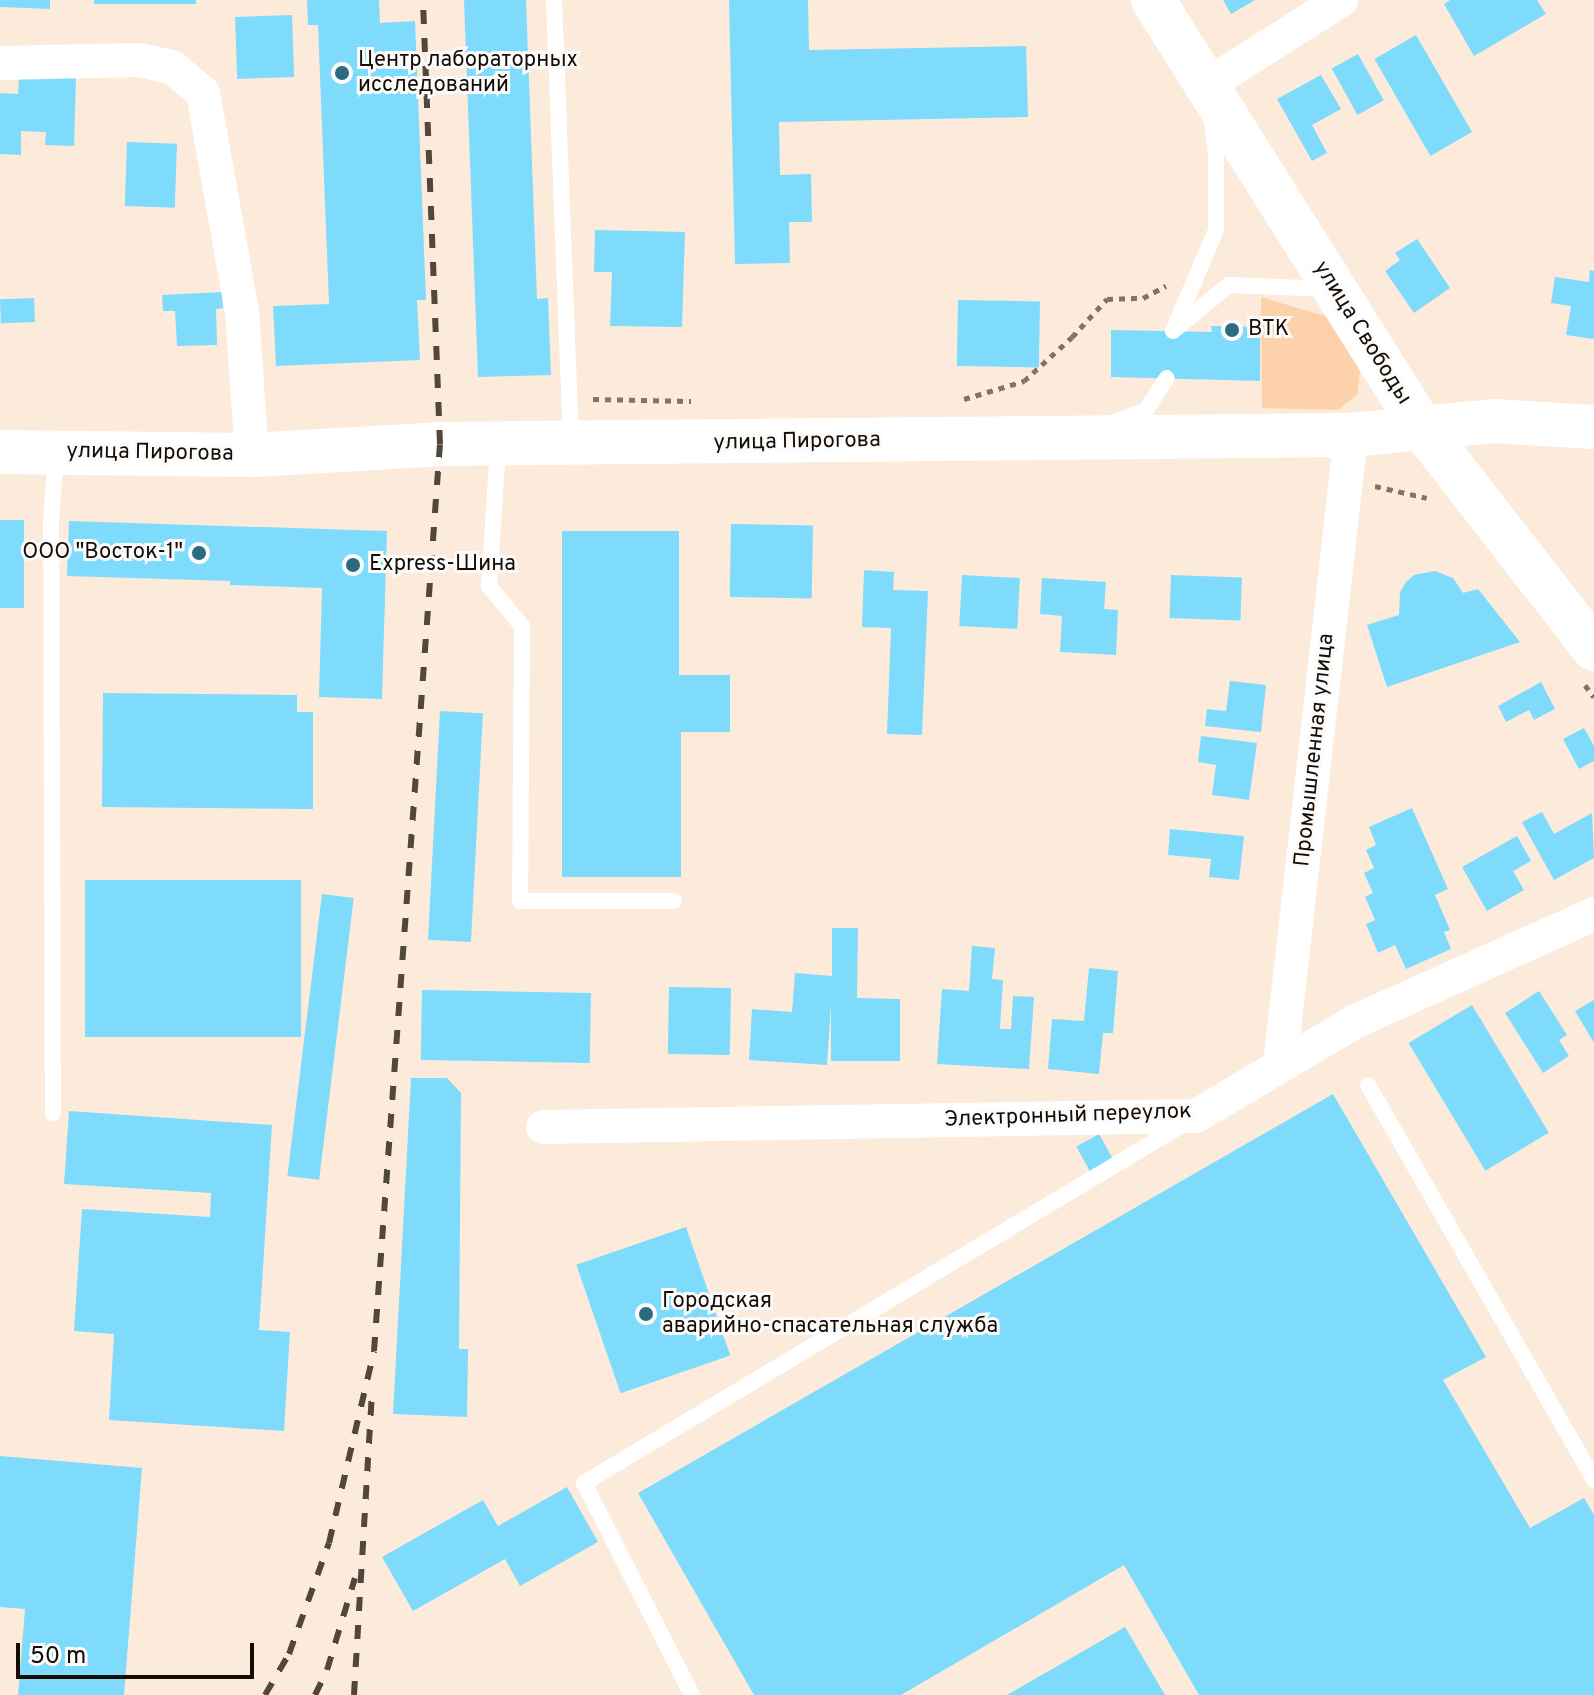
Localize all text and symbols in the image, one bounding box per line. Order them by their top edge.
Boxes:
place label: Центр лабораторных исследований [358,47,578,98]
marker: Центр лабораторных исследований [333,64,351,82]
street label: улица Свободы [1307,256,1417,410]
place label: ВТК [1248,317,1289,343]
marker: ВТК [1223,321,1241,339]
street label: улица Пирогова [713,427,881,457]
street label: улица Пирогова [66,438,234,468]
place label: ООО "Восток-1" [22,540,183,566]
marker: ООО "Восток-1" [190,544,208,562]
place label: Express-Шина [369,552,516,578]
marker: Express-Шина [344,556,362,574]
street label: Промышленная улица [1290,632,1340,868]
street label: Электронный переулок [944,1098,1192,1134]
place label: Городская аварийно-спасательная служба [662,1288,998,1340]
marker: Городская аварийно-спасательная служба [637,1305,655,1323]
scale bar [20,1627,258,1677]
text: 50 m [30,1642,86,1672]

